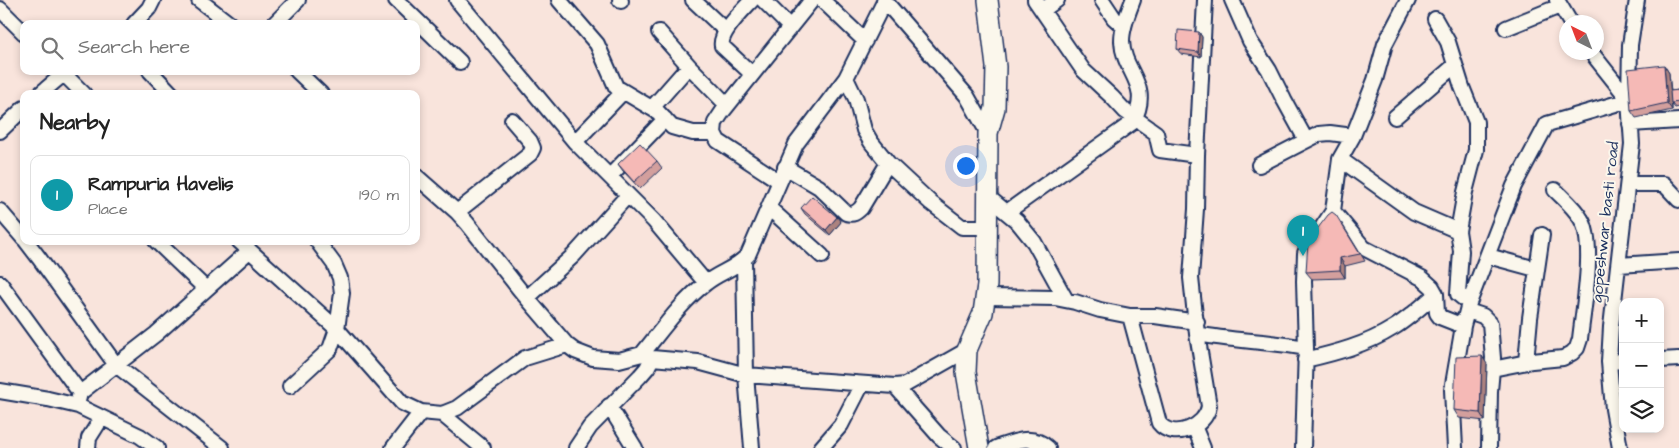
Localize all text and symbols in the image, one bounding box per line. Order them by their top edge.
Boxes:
north arrow [1559,15,1604,60]
search box [20,20,420,75]
icon: search [38,34,66,62]
text: Search here [78,34,190,61]
text: Nearby [40,108,110,137]
street label: gopeshwar basti road [1586,140,1625,304]
your location [953,153,979,179]
text: Rampuria Havelis [88,171,234,198]
text: 1 [56,184,58,206]
text: 190 m [359,184,399,206]
text: Place [88,198,128,220]
pin: 1 [1287,215,1319,256]
map controls [1619,298,1664,433]
button: + [1619,298,1664,343]
button: − [1619,343,1664,388]
button: layers [1619,388,1664,433]

